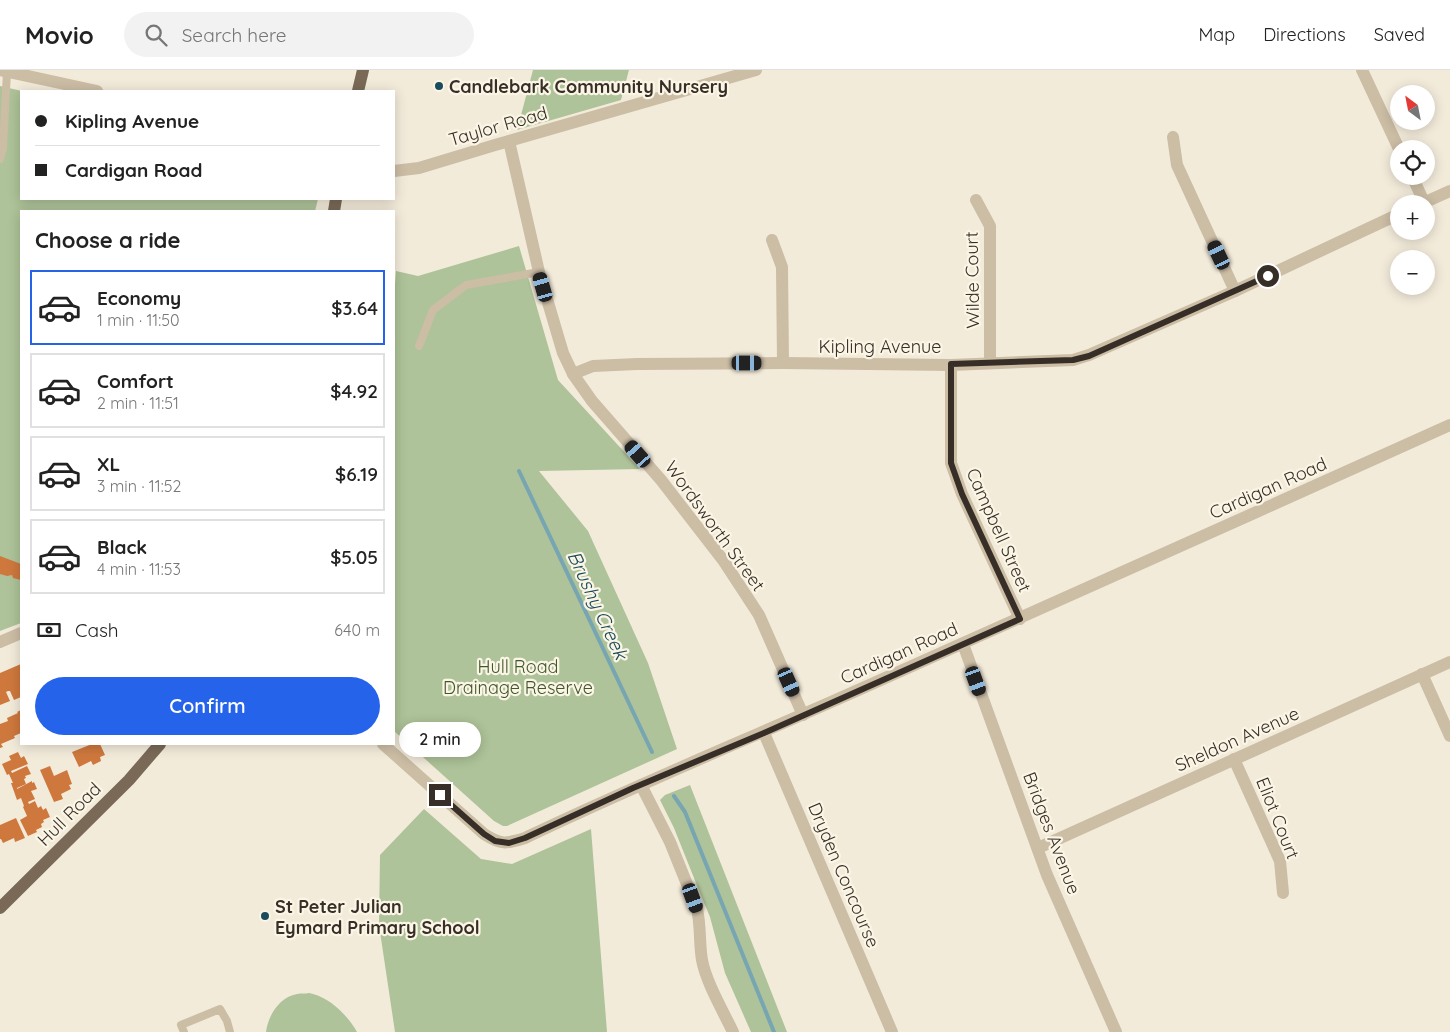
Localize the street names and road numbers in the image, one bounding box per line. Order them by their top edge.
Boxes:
street label: Taylor Road [446,101,550,151]
street label: Wilde Court [960,231,984,329]
street label: Kipling Avenue [818,335,942,358]
street label: Cardigan Road [1206,452,1330,524]
street label: Wordsworth Street [660,456,770,596]
street label: Campbell Street [961,464,1037,596]
street label: Cardigan Road [837,617,961,689]
street label: Sheldon Avenue [1172,701,1302,777]
street label: Bridges Avenue [1018,768,1086,898]
street label: Eliot Court [1251,774,1305,862]
street label: Hull Road [32,777,106,851]
street label: Dryden Concourse [803,799,885,951]

